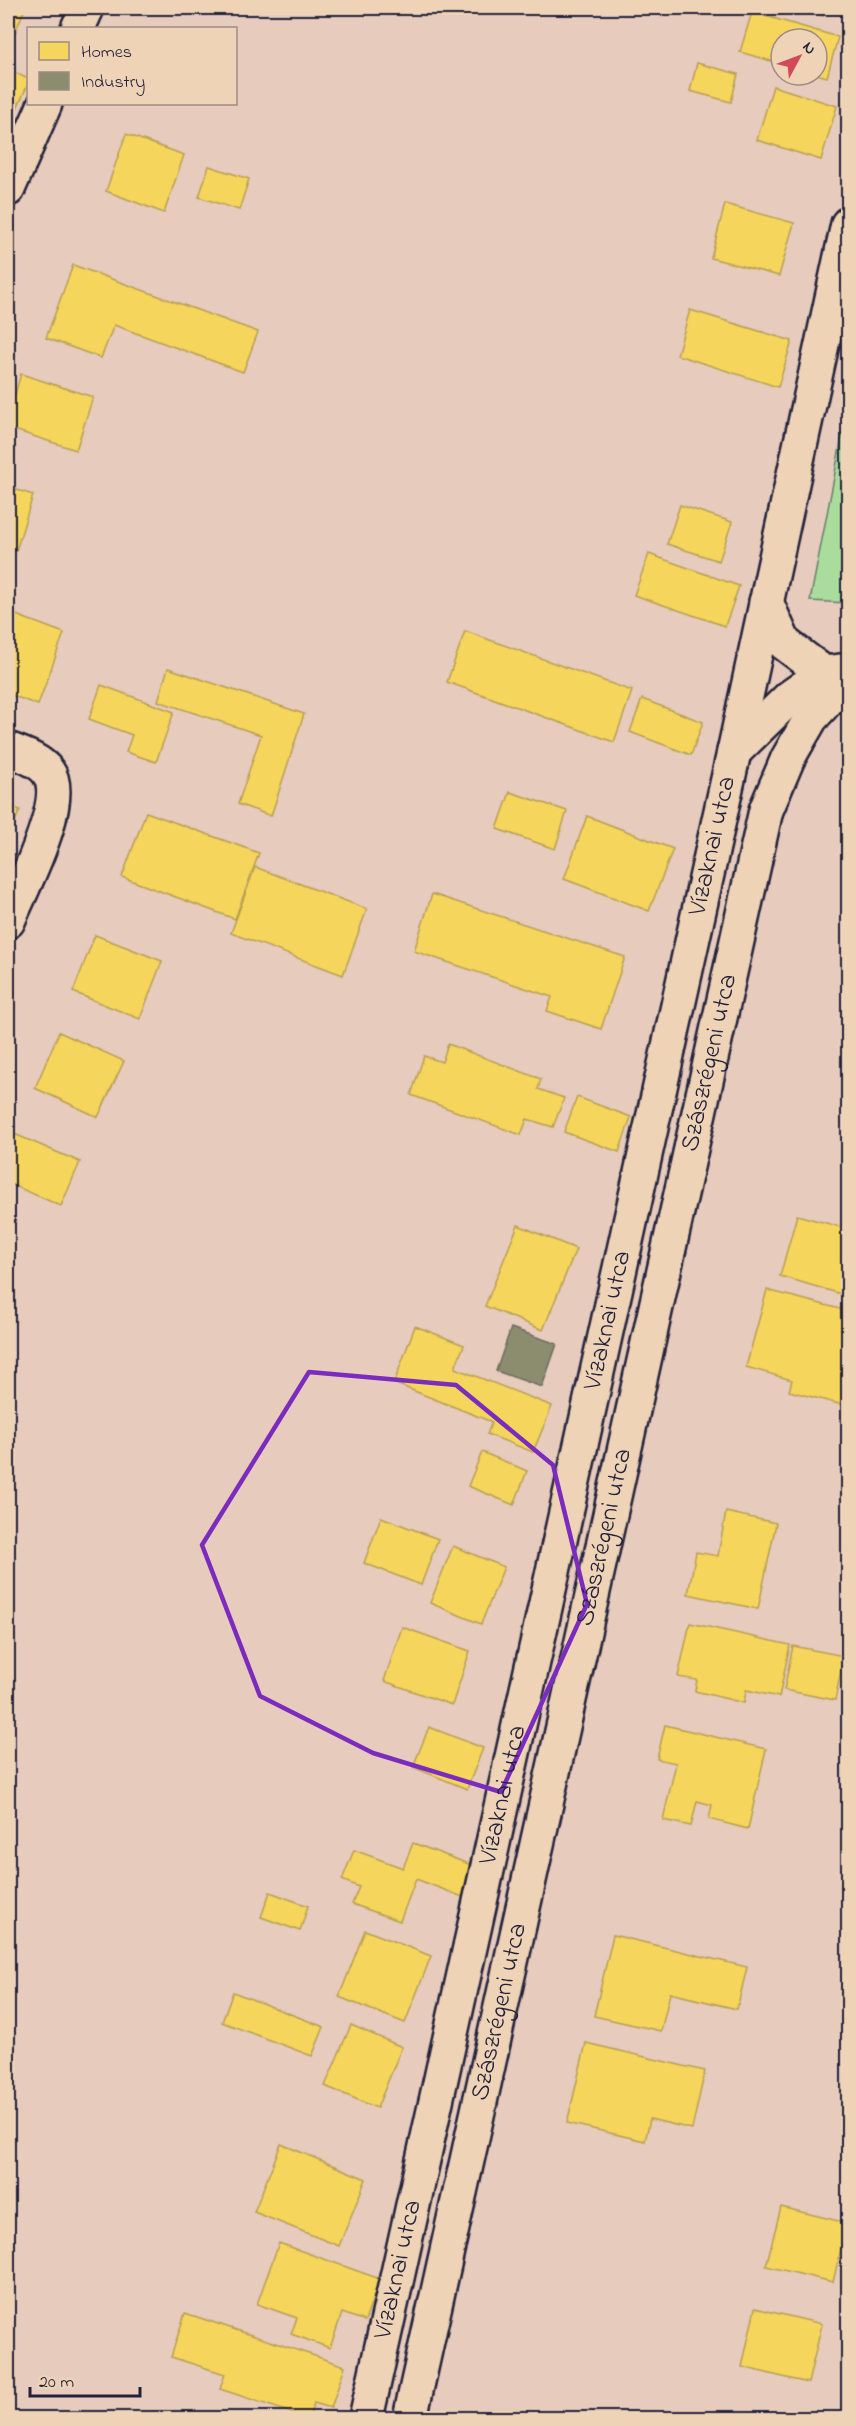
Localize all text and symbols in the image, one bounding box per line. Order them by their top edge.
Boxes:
legend [27,27,237,105]
north arrow [769,27,829,87]
text: N [796,37,822,61]
text: Homes [81,40,132,66]
text: Industry [81,70,145,96]
street label: Vízaknai utca [679,773,747,920]
street label: Szászrégeni utca [672,970,748,1155]
street label: Vízaknai utca [574,1247,642,1395]
street label: Szászrégeni utca [567,1445,643,1630]
street label: Vízaknai utca [470,1722,537,1869]
street label: Szászrégeni utca [462,1919,538,2104]
street label: Vízaknai utca [365,2196,433,2344]
scale bar [30,2360,140,2398]
text: 20 m [39,2370,74,2396]

